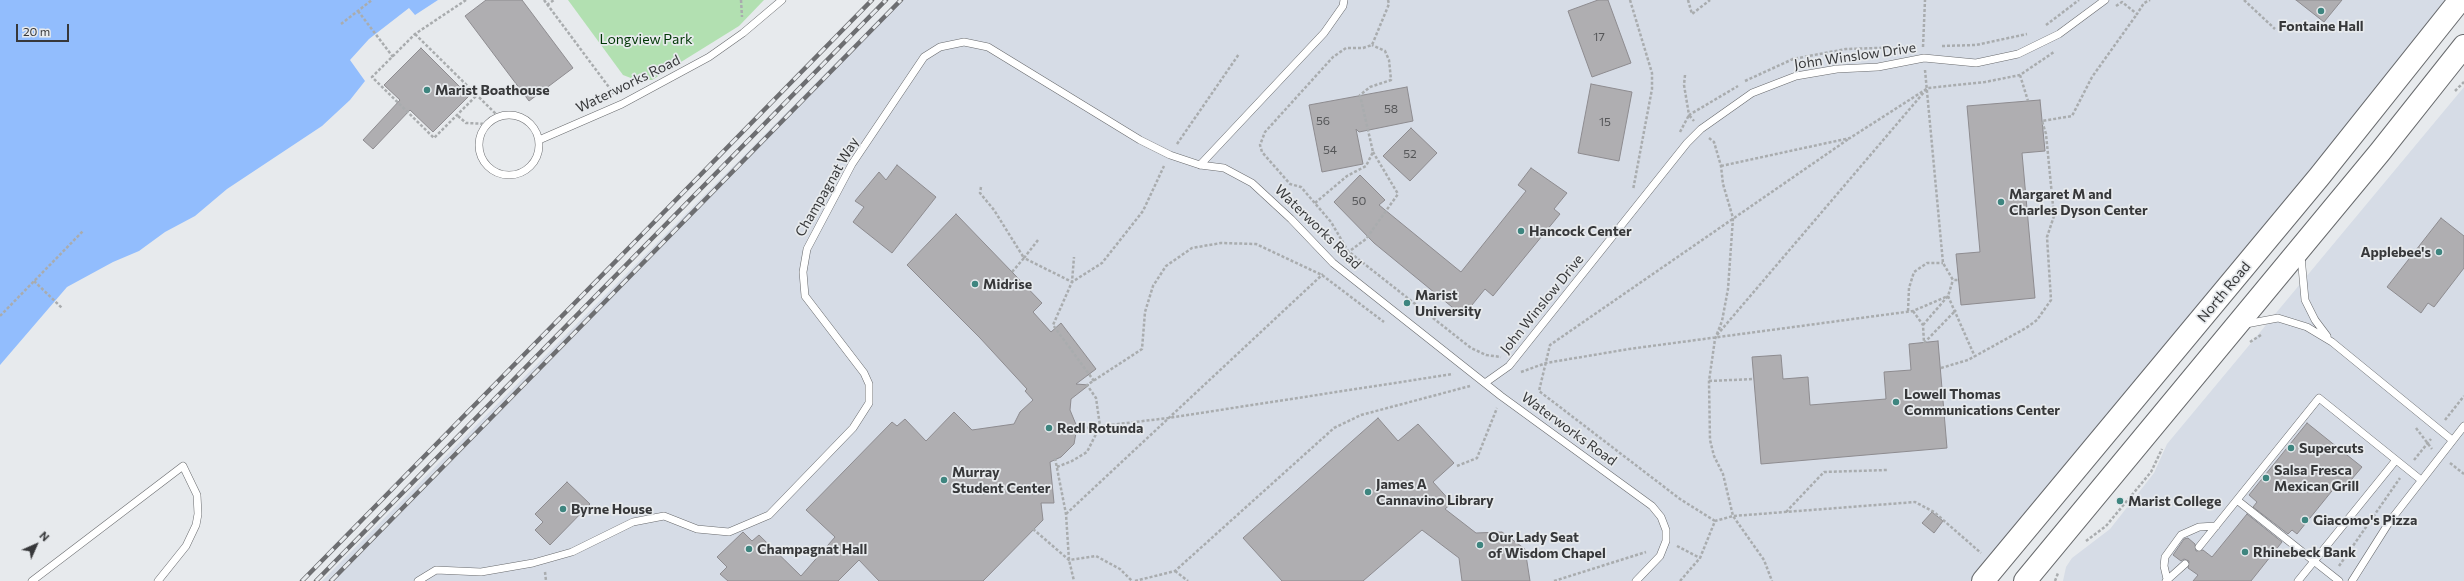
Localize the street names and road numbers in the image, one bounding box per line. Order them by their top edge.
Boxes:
street label: John Winslow Drive [1793,39,1917,73]
street label: Waterworks Road [573,52,683,116]
street label: Champagnat Way [792,134,862,240]
street label: Waterworks Road [1271,181,1365,273]
street label: John Winslow Drive [1497,251,1587,357]
street label: North Road [2194,258,2254,326]
street label: Waterworks Road [1518,389,1620,469]

